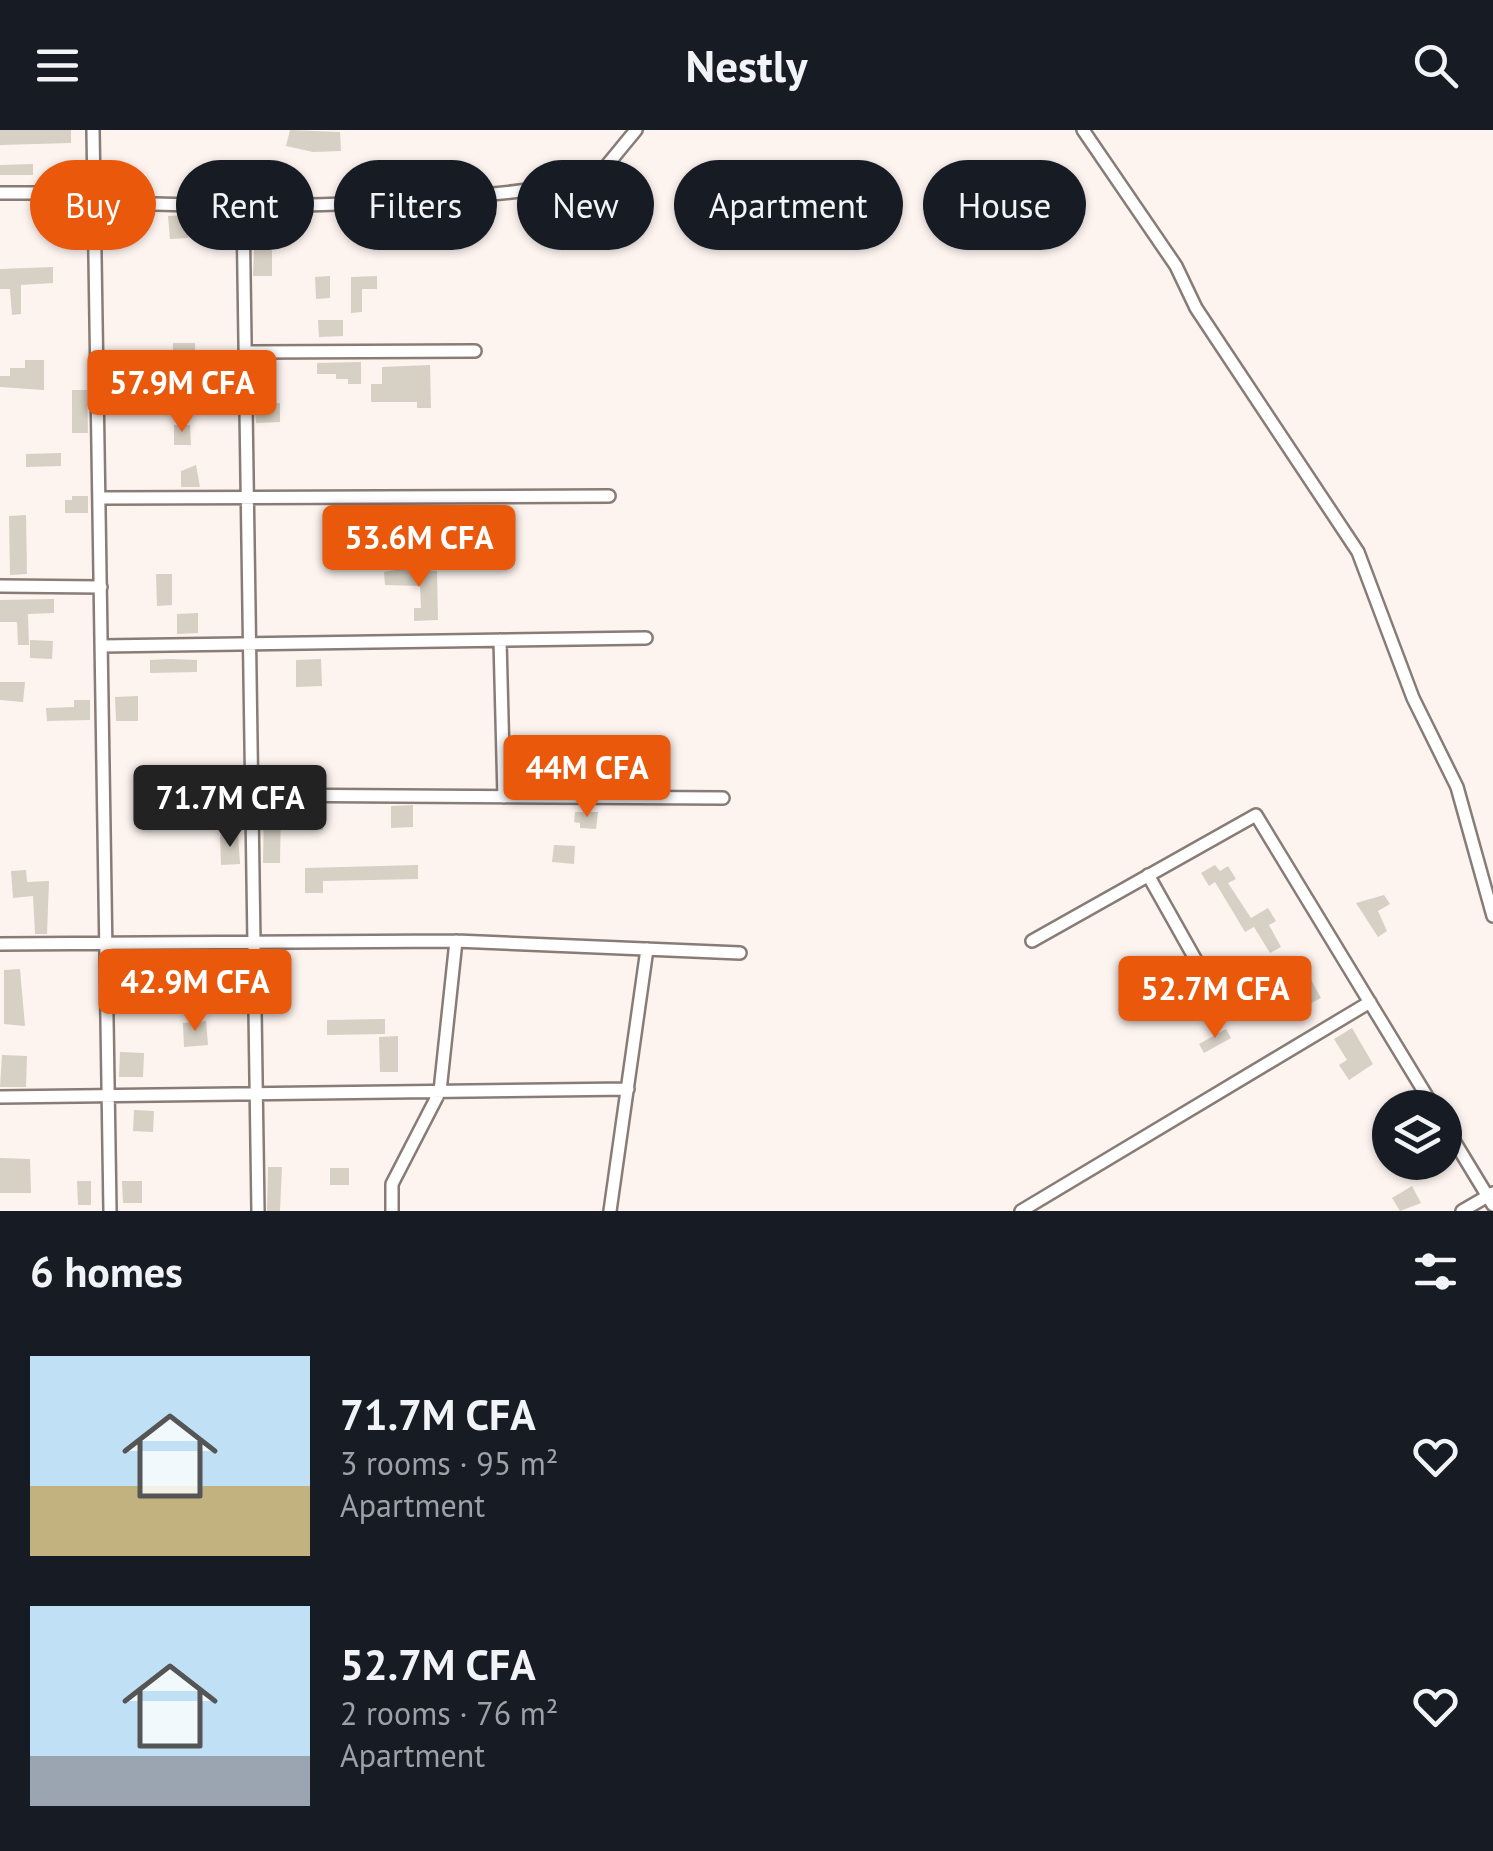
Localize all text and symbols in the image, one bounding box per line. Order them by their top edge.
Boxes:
text: Nestly [686,36,807,94]
icon: menu [30,38,85,93]
icon: search [1408,38,1463,93]
chip: Buy [30,160,156,250]
chip: Rent [176,160,314,250]
chip: Filters [334,160,497,250]
chip: New [517,160,654,250]
chip: Apartment [674,160,903,250]
chip: House [923,160,1086,250]
pin: 57.9M CFA [68,350,296,435]
text: 57.9M CFA [109,361,255,403]
pin: 53.6M CFA [305,505,533,590]
text: 53.6M CFA [344,516,494,558]
pin: 44M CFA [495,735,679,820]
text: 44M CFA [525,746,649,788]
pin: 71.7M CFA [116,765,344,850]
text: 71.7M CFA [155,776,305,818]
pin: 42.9M CFA [81,949,309,1034]
pin: 52.7M CFA [1101,956,1329,1041]
text: 42.9M CFA [120,960,270,1002]
text: 52.7M CFA [1140,967,1290,1009]
map controls [1372,1090,1462,1180]
button: layers [1372,1090,1462,1180]
text: 6 homes [30,1244,183,1299]
icon: filters [1408,1244,1463,1299]
text: 71.7M CFA [340,1387,536,1442]
icon: home [110,1396,230,1516]
icon: heart [1408,1429,1463,1484]
text: 3 rooms · 95 m² [340,1442,558,1484]
text: Apartment [340,1484,485,1526]
text: 52.7M CFA [340,1637,536,1692]
icon: home [110,1646,230,1766]
icon: heart [1408,1679,1463,1734]
text: 2 rooms · 76 m² [340,1692,558,1734]
text: Apartment [340,1734,485,1776]

